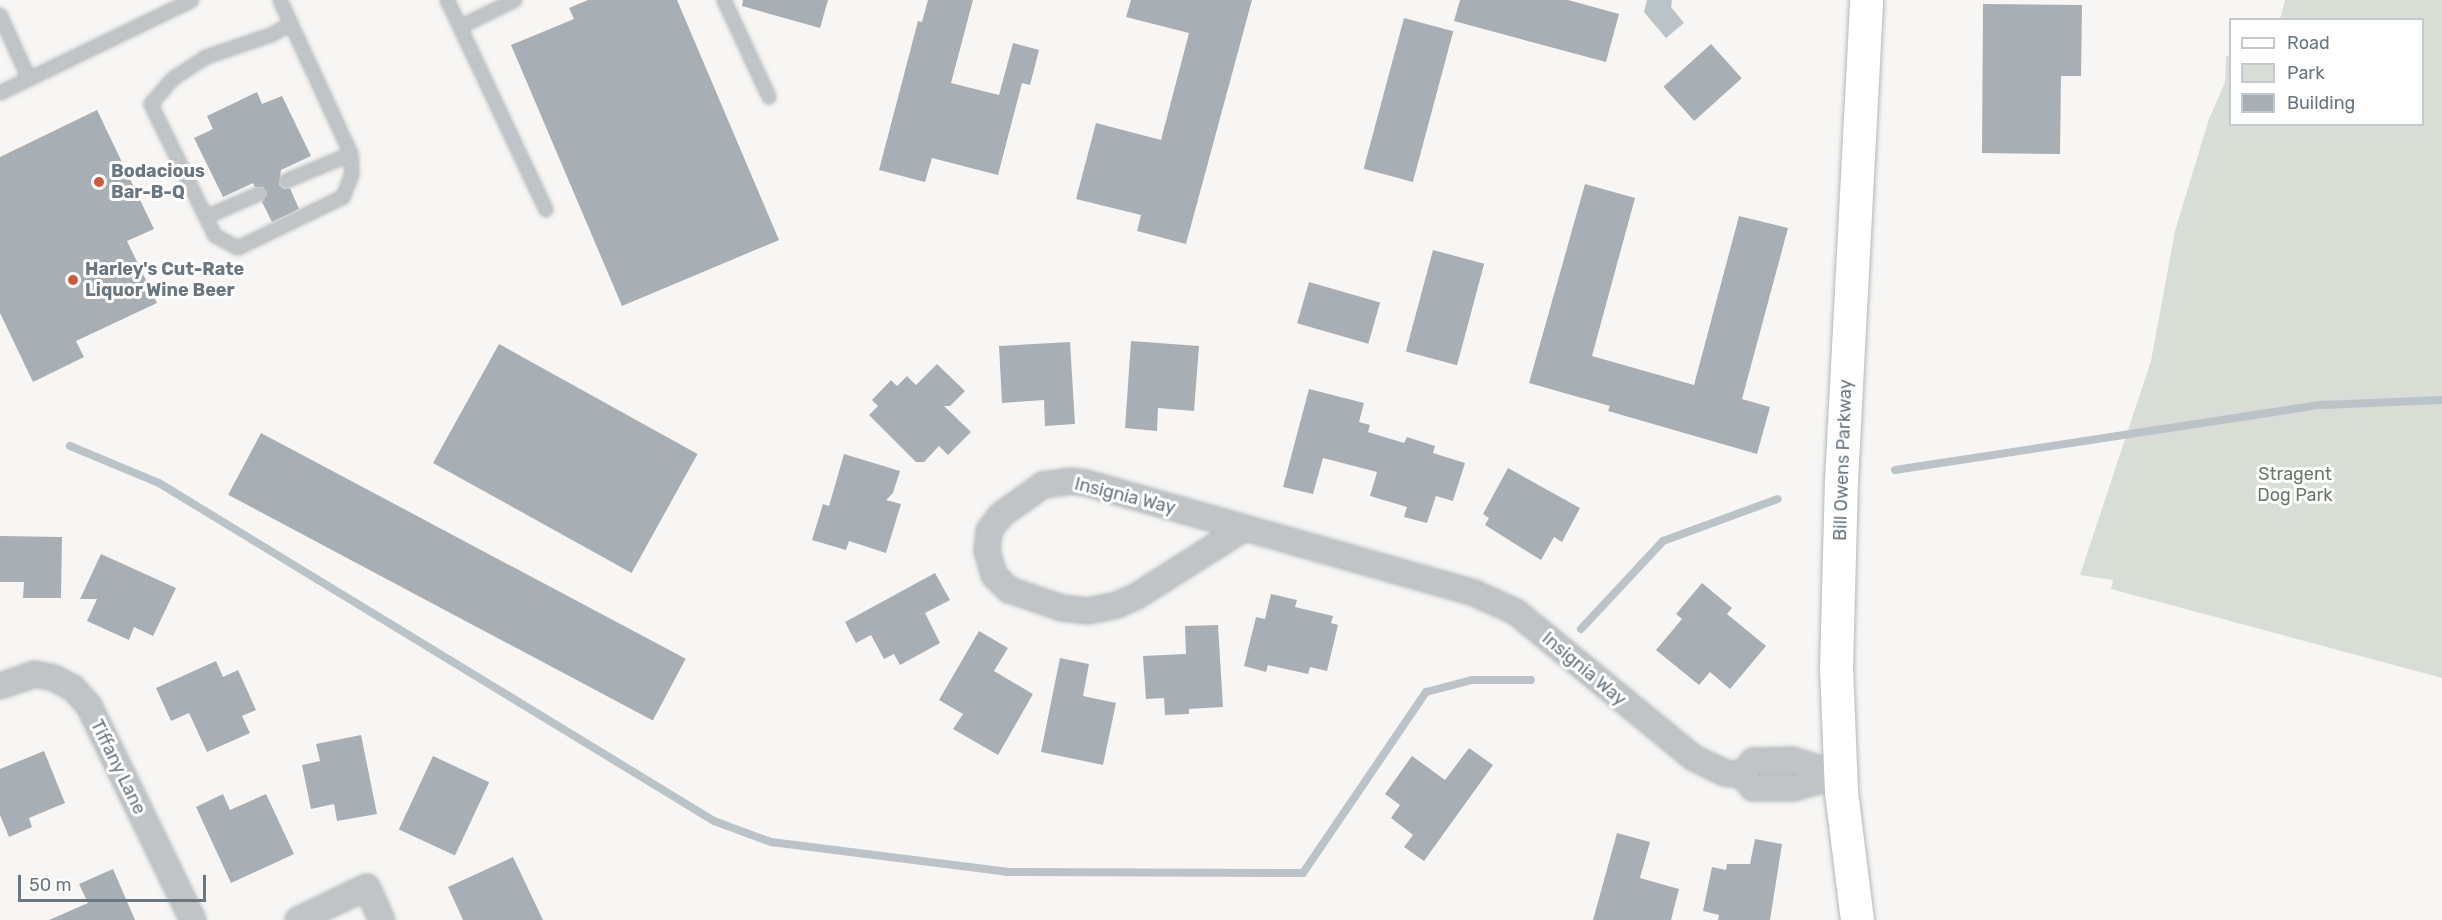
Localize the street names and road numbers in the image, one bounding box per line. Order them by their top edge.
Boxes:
street label: Bill Owens Parkway [1829,379,1857,541]
street label: Insignia Way [1072,473,1178,519]
street label: Insignia Way [1537,627,1631,711]
street label: Tiffany Lane [86,716,150,818]

